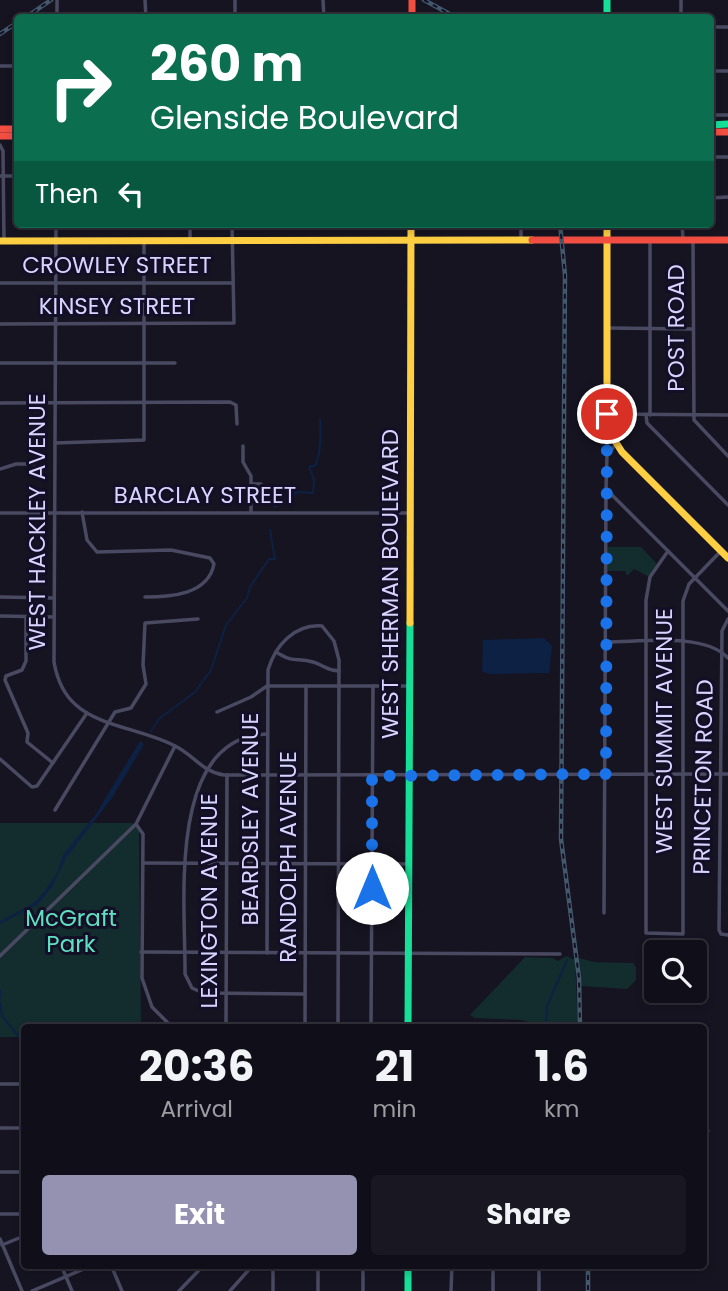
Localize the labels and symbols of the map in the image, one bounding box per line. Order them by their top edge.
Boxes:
street label: CROWLEY STREET [22,249,212,281]
street label: POST ROAD [660,264,692,392]
street label: KINSEY STREET [39,290,195,322]
pin [577,384,637,444]
street label: WEST HACKLEY AVENUE [21,394,53,650]
street label: WEST SHERMAN BOULEVARD [374,429,406,739]
street label: BARCLAY STREET [114,479,296,511]
street label: WEST SUMMIT AVENUE [648,608,680,854]
street label: PRINCETON ROAD [685,679,721,875]
street label: BEARDSLEY AVENUE [234,713,266,925]
street label: RANDOLPH AVENUE [272,751,304,963]
street label: LEXINGTON AVENUE [193,794,225,1008]
position arrow [335,851,409,925]
park label: McGraft Park [25,902,117,960]

